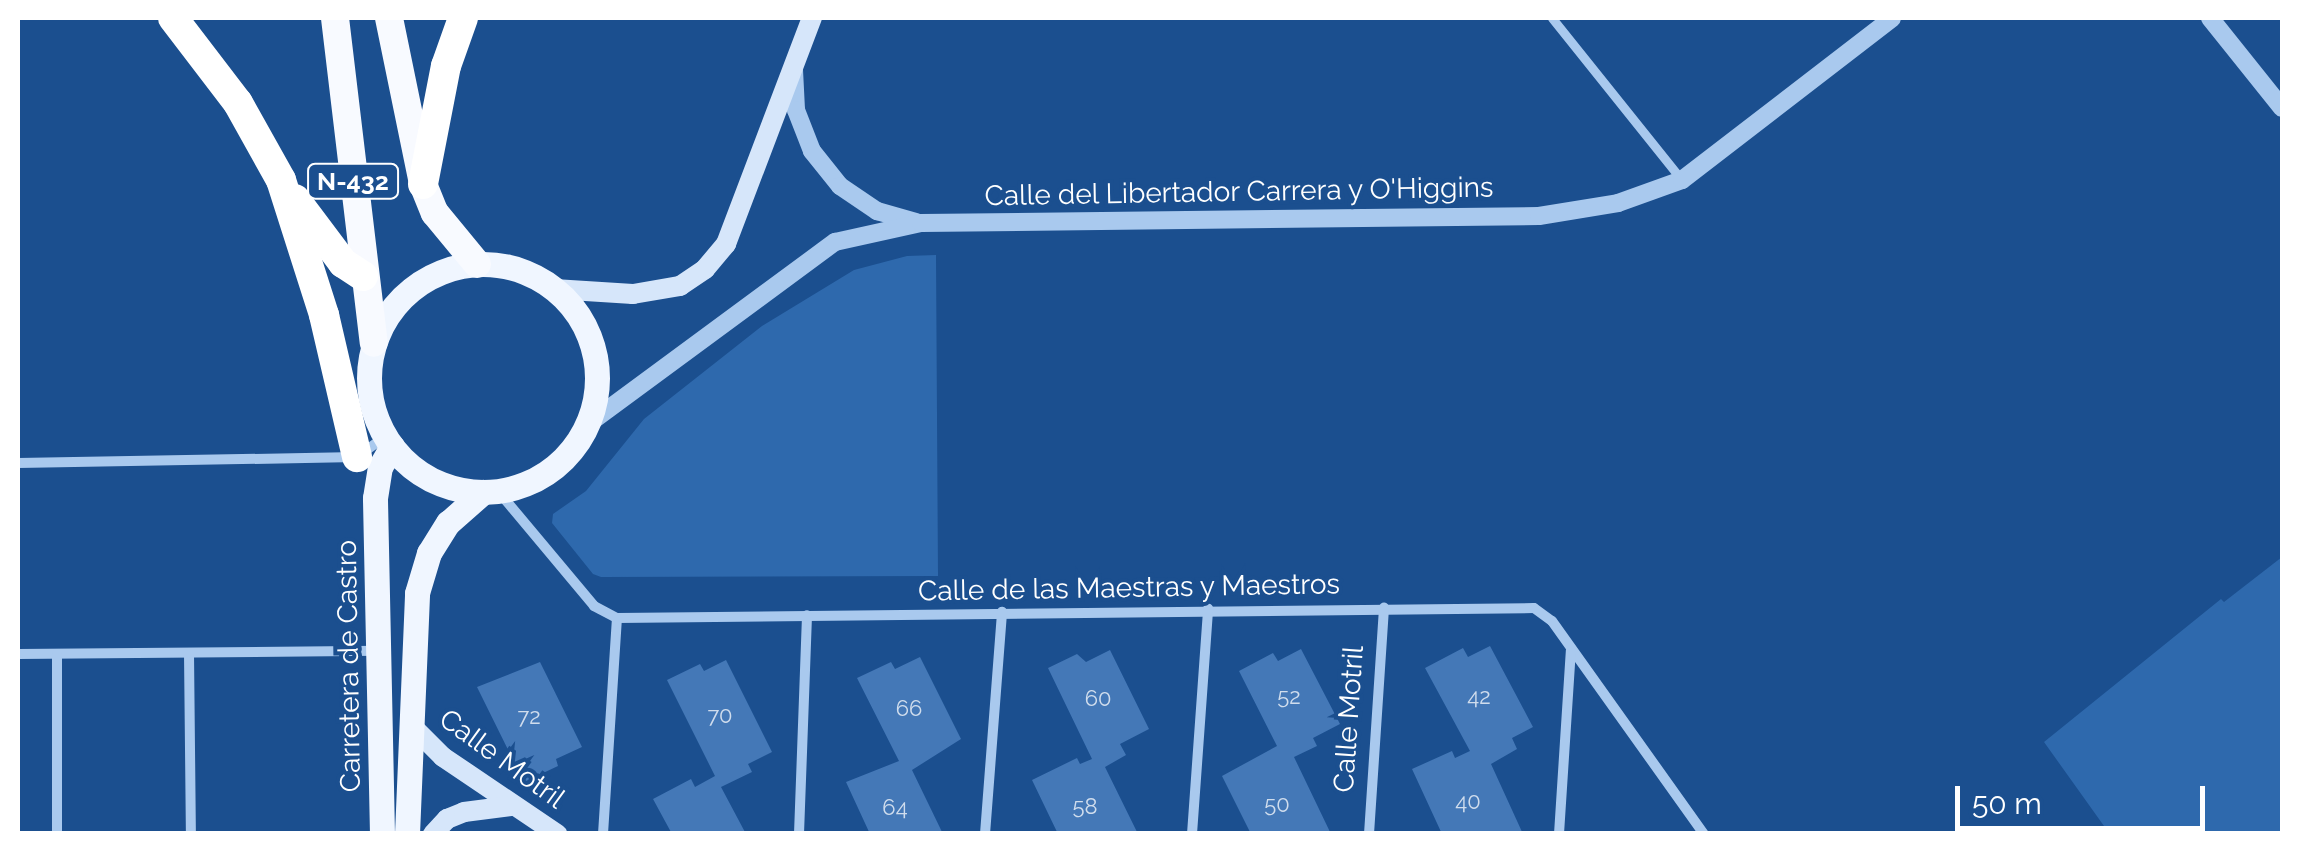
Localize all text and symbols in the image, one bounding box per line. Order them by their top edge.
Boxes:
road number: N-432 [306,161,400,201]
street label: Calle del Libertador Carrera y O'Higgins [983,171,1495,213]
street label: Carretera de Castro [330,540,368,792]
street label: Calle de las Maestras y Maestros [917,568,1341,608]
street label: Calle Motril [1327,645,1371,793]
house number: 52 [1277,684,1301,710]
house number: 42 [1467,684,1491,710]
house number: 60 [1085,686,1111,712]
house number: 66 [896,696,922,722]
street label: Calle Motril [433,702,571,816]
house number: 70 [707,703,733,729]
house number: 72 [517,704,541,730]
scale bar [1960,766,2210,828]
text: 50 m [1972,786,2042,821]
house number: 40 [1455,789,1481,815]
house number: 50 [1264,792,1290,818]
house number: 58 [1072,794,1098,820]
house number: 64 [882,795,908,821]

